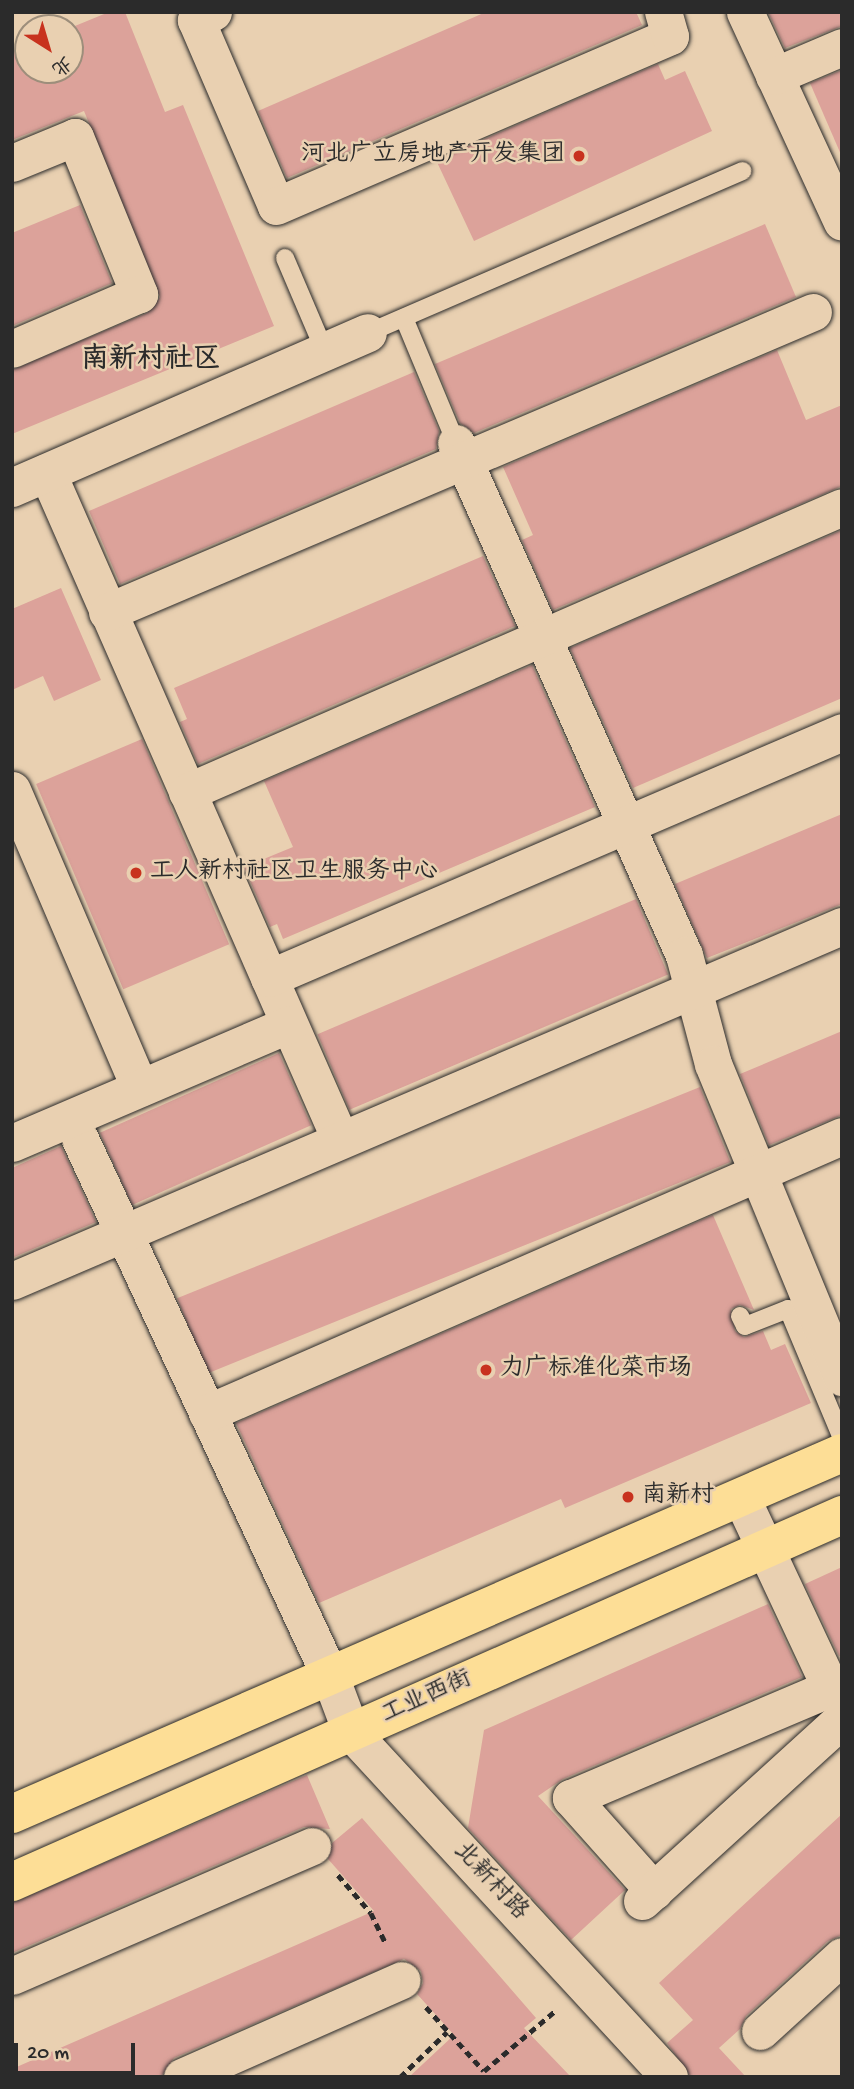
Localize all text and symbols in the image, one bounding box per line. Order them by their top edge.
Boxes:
north arrow [14,14,84,84]
text: 北 [46,50,75,79]
place label: 河北广立房地产开发集团 [301,142,565,170]
marker: 河北广立房地产开发集团 [571,148,587,164]
district label: 南新村社区 [81,344,221,378]
place label: 工人新村社区卫生服务中心 [150,859,438,887]
marker: 工人新村社区卫生服务中心 [128,865,144,881]
place label: 力广标准化菜市场 [500,1356,692,1384]
marker: 力广标准化菜市场 [478,1362,494,1378]
place label: 南新村 [642,1483,714,1511]
marker: 南新村 [620,1489,636,1505]
street label: 工业西街 [377,1665,477,1731]
street label: 北新村路 [447,1837,533,1927]
scale bar [18,2030,138,2074]
text: 20 m [27,2042,69,2067]

